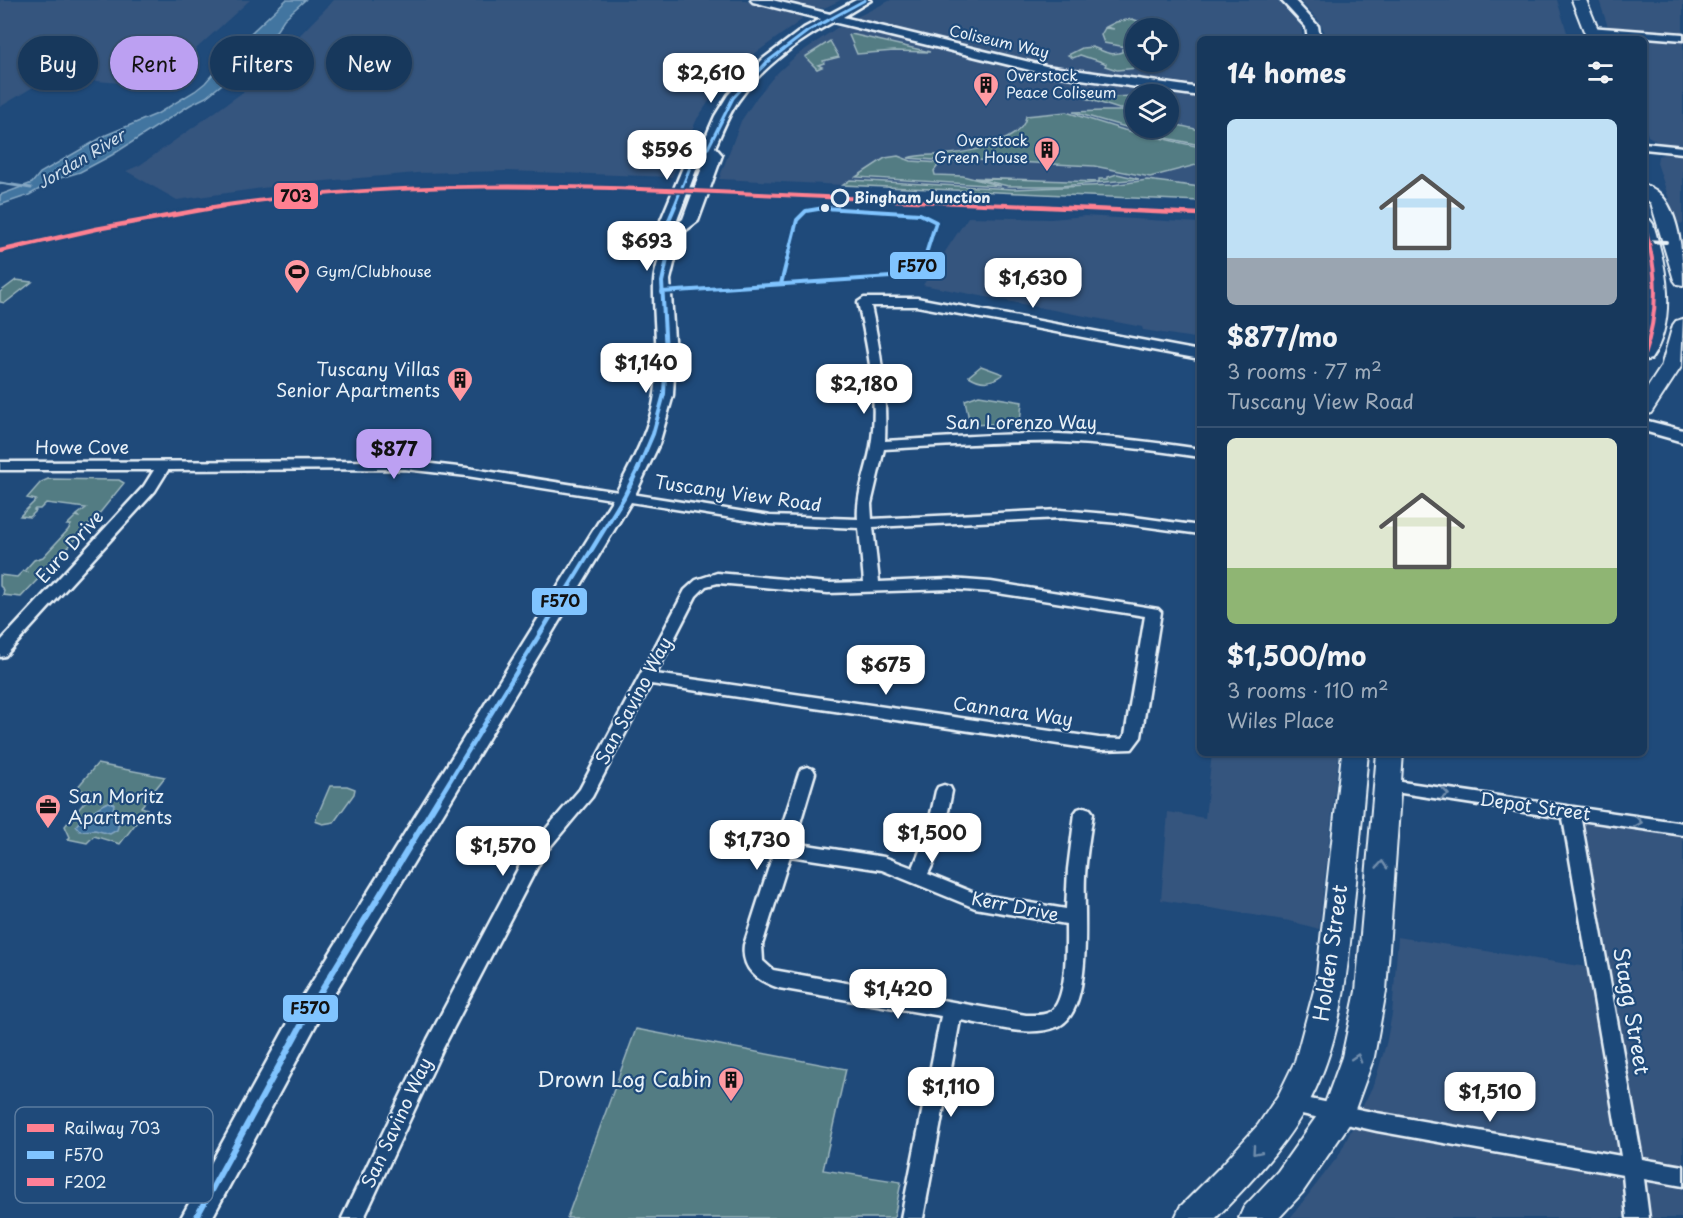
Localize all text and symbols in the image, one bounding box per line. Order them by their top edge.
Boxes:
street label: Coliseum Way [947,18,1052,63]
map controls [1125,18,1179,138]
button: locate [1125,18,1179,72]
chip: Buy [18,36,98,90]
chip: Rent [110,36,198,90]
chip: Filters [210,36,314,90]
chip: New [326,36,412,90]
pin: $2,610 [662,53,760,104]
text: 14 homes [1227,53,1346,92]
icon: filters [1584,56,1617,89]
text: $2,610 [677,57,745,87]
place label: Overstock Peace Coliseum [1006,63,1116,103]
building icon: Overstock Peace Coliseum [971,70,1001,108]
button: layers [1125,84,1179,138]
water label: Jordan River [32,121,131,194]
place label: Overstock Green House [934,128,1028,168]
pin: $596 [631,130,703,181]
text: $596 [641,134,693,164]
building icon: Overstock Green House [1032,135,1062,173]
icon: home [1368,158,1476,266]
line badge: 703 [273,182,319,210]
text: 703 [280,183,312,207]
place label: Bingham Junction [854,185,991,208]
marker: Bingham Junction [831,189,849,207]
unlabelled marker [819,202,831,214]
pin: $693 [611,221,683,272]
text: $693 [621,225,673,255]
line badge: F570 [889,251,946,280]
text: F570 [897,253,937,277]
sports icon: Gym/Clubhouse [282,257,312,295]
pin: $1,630 [984,258,1082,309]
place label: Gym/Clubhouse [316,259,432,282]
text: $1,630 [999,262,1067,292]
text: $877/mo [1227,317,1338,356]
pin: $1,140 [597,343,695,394]
text: $1,140 [615,347,677,377]
place label: Tuscany Villas Senior Apartments [276,355,440,403]
text: 3 rooms · 77 m² [1227,356,1382,386]
pin: $2,180 [815,364,913,415]
building icon: Tuscany Villas Senior Apartments [445,365,475,403]
text: $2,180 [830,368,898,398]
text: Tuscany View Road [1227,386,1414,416]
street label: San Lorenzo Way [945,408,1097,435]
pin: $877 [358,429,430,480]
street label: Howe Cove [35,433,129,460]
text: $877 [370,433,418,463]
street label: Tuscany View Road [653,467,823,518]
icon: home [1368,477,1476,585]
street label: Euro Drive [29,503,109,589]
line badge: F570 [531,587,588,616]
text: F570 [540,588,580,612]
street label: San Savino Way [588,632,678,769]
text: $1,500/mo [1227,636,1366,675]
pin: $675 [850,645,922,696]
text: $675 [861,649,911,679]
text: 3 rooms · 110 m² [1227,675,1389,705]
street label: Cannara Way [951,689,1075,732]
text: Wiles Place [1227,705,1334,735]
place label: San Moritz Apartments [68,782,172,830]
street label: Depot Street [1478,784,1592,827]
one-way arrow [1441,788,1450,800]
office icon: San Moritz Apartments [33,792,63,830]
pin: $1,500 [883,813,981,864]
one-way arrow [1634,816,1643,828]
text: $1,500 [897,817,967,847]
pin: $1,730 [708,820,806,871]
text: $1,730 [724,824,790,854]
pin: $1,570 [454,826,552,877]
text: $1,570 [470,830,536,860]
one-way arrow [1375,861,1388,870]
street label: Holden Street [1304,882,1354,1023]
street label: Kerr Drive [969,884,1061,927]
street label: Stagg Street [1606,944,1660,1077]
pin: $1,420 [849,969,947,1020]
text: $1,420 [863,973,933,1003]
line badge: F570 [282,994,339,1023]
text: F570 [290,995,330,1019]
street label: San Savino Way [354,1053,438,1192]
one-way arrow [1350,1053,1362,1064]
place label: Drown Log Cabin [537,1062,712,1094]
building icon: Drown Log Cabin [716,1065,746,1103]
pin: $1,110 [902,1067,1000,1118]
text: $1,110 [922,1071,980,1101]
pin: $1,510 [1441,1072,1539,1123]
text: $1,510 [1459,1076,1522,1106]
legend [15,1107,213,1203]
text: Railway 703 [64,1115,160,1139]
text: F570 [64,1142,103,1166]
one-way arrow [1252,1144,1263,1155]
text: F202 [64,1169,107,1193]

